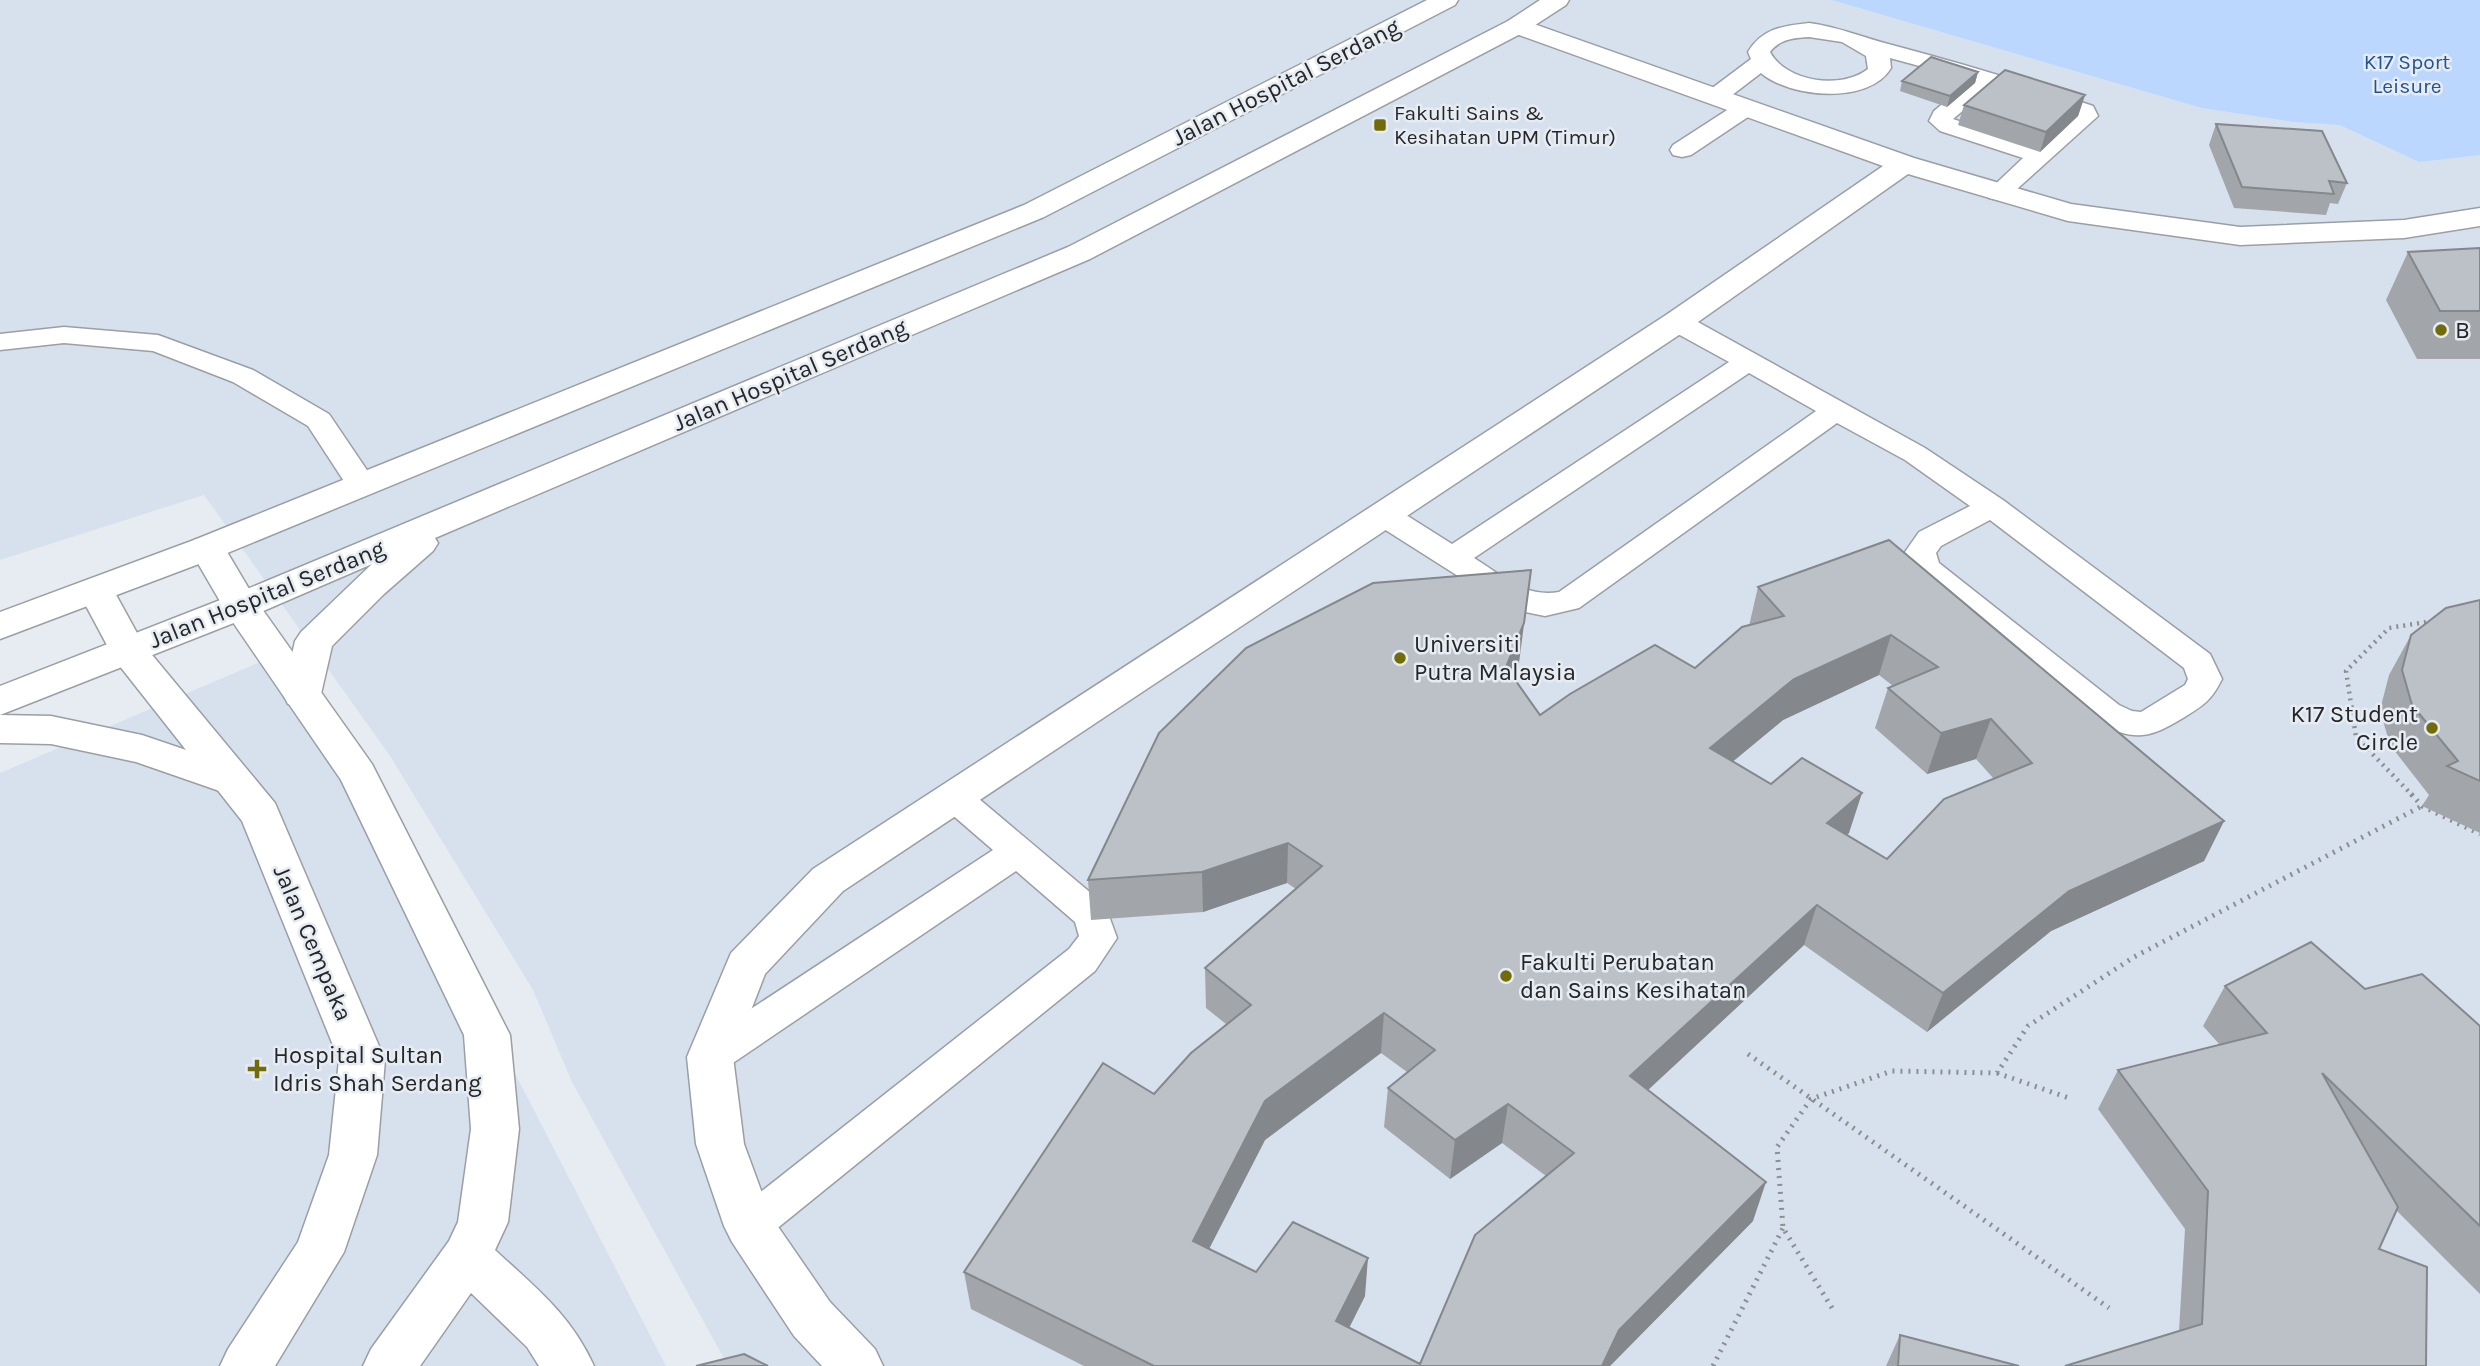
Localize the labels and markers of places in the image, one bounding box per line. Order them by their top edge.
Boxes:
place label: Fakulti Sains & Kesihatan UPM (Timur) [1394,101,1616,149]
marker: Fakulti Sains & Kesihatan UPM (Timur) [1372,117,1388,133]
place label: B [2455,316,2470,344]
marker: B [2433,322,2449,338]
place label: Universiti Putra Malaysia [1414,630,1576,686]
marker: Universiti Putra Malaysia [1392,650,1408,666]
place label: K17 Student Circle [2290,700,2418,756]
marker: K17 Student Circle [2424,720,2440,736]
place label: Fakulti Perubatan dan Sains Kesihatan [1520,948,1746,1004]
marker: Fakulti Perubatan dan Sains Kesihatan [1498,968,1514,984]
place label: Hospital Sultan Idris Shah Serdang [273,1041,482,1097]
marker: Hospital Sultan Idris Shah Serdang [247,1059,267,1079]

